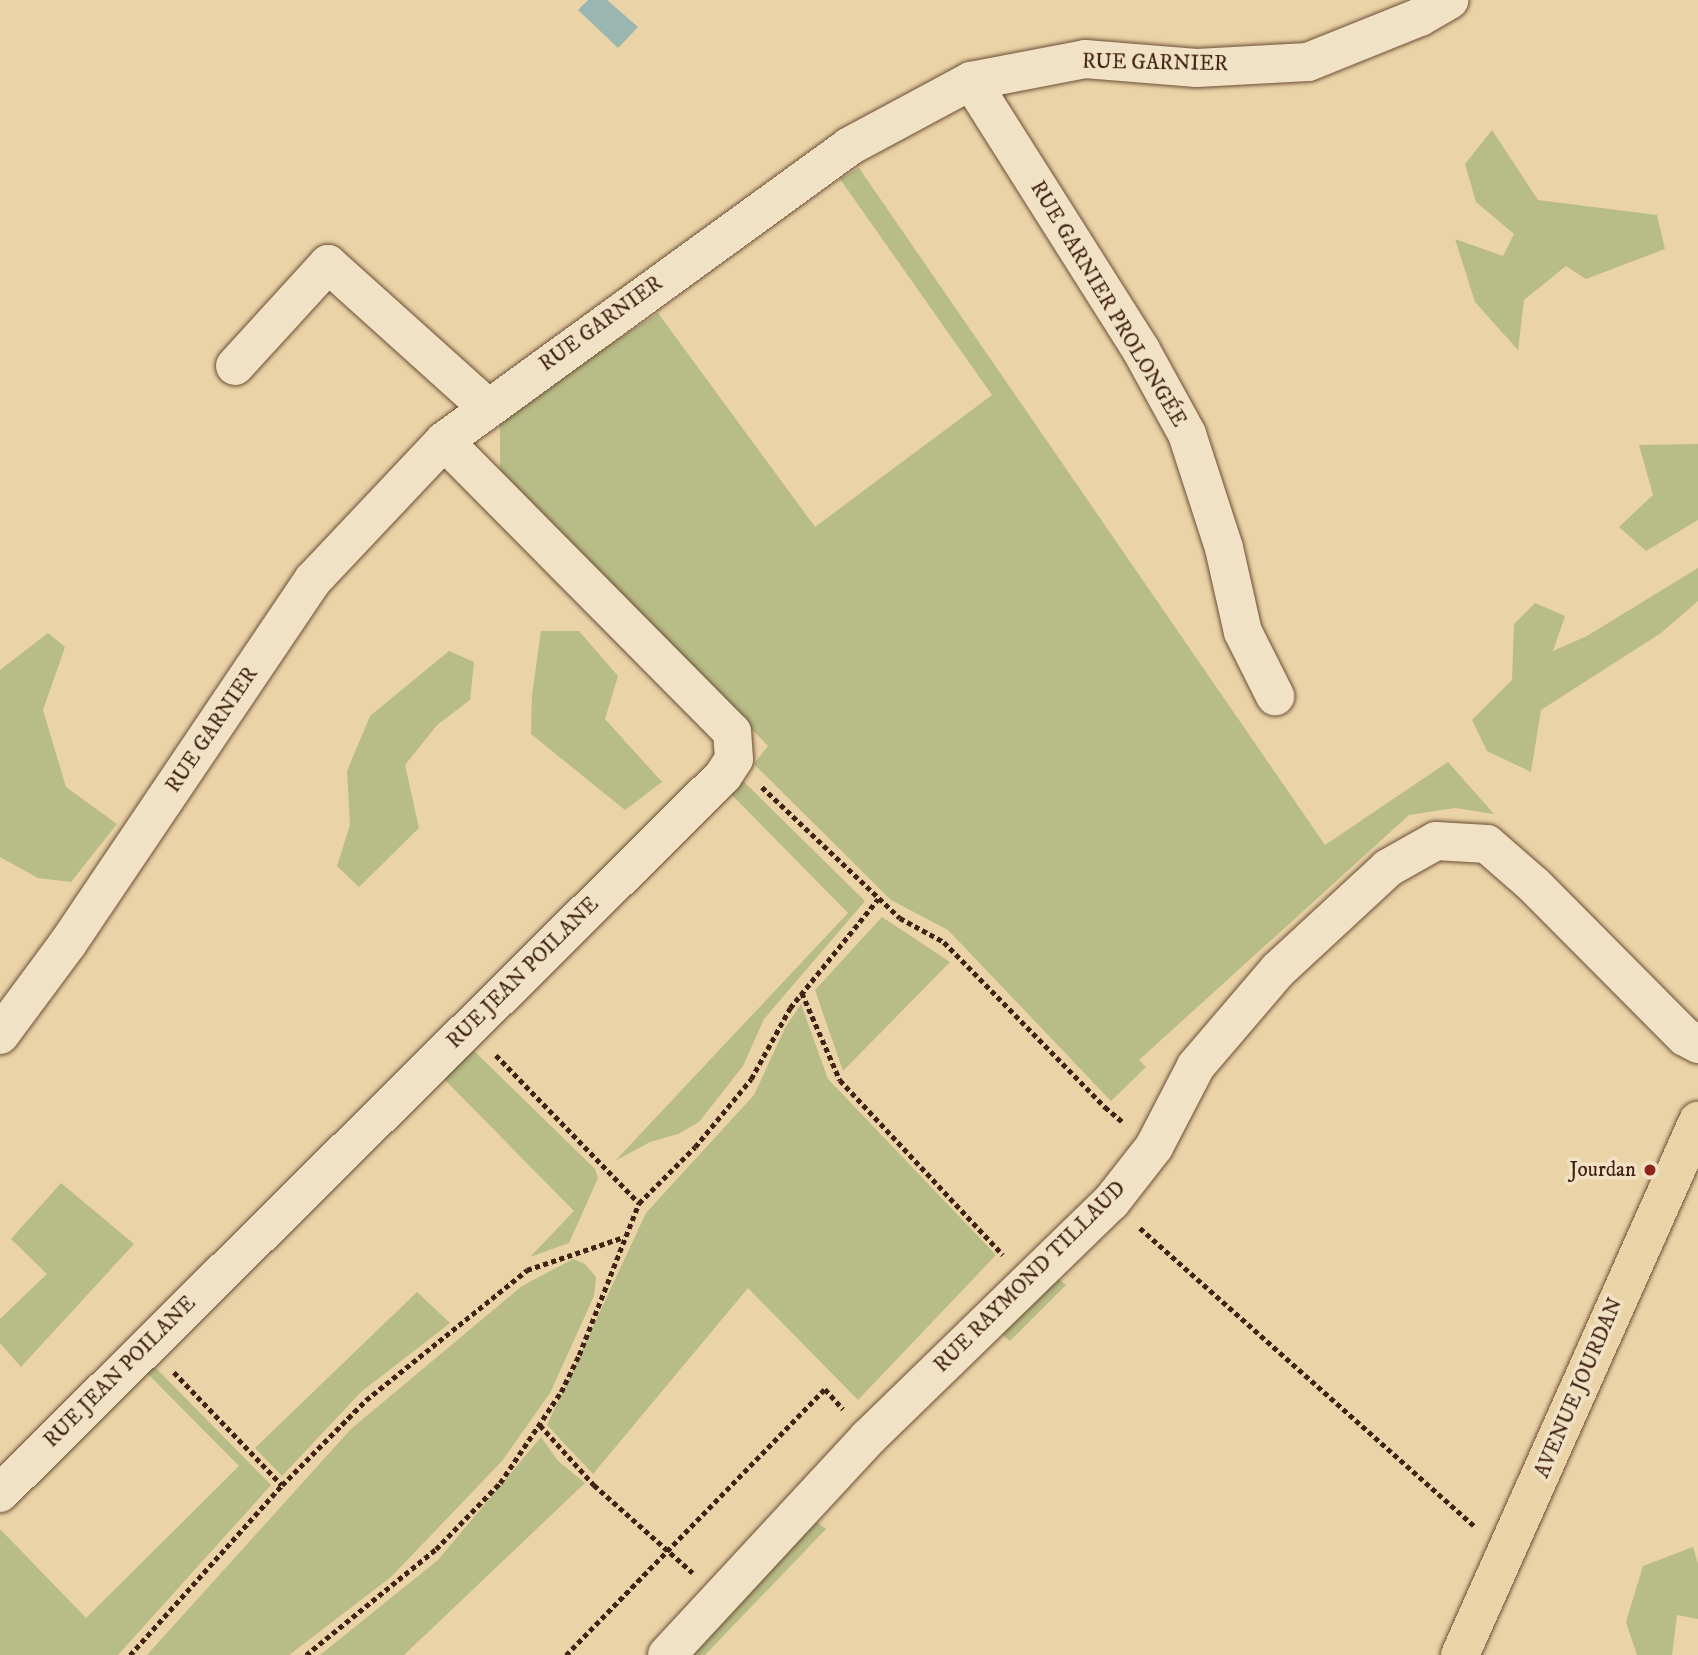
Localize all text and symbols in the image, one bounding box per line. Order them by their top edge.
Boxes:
street label: RUE GARNIER [1082,49,1228,77]
street label: RUE GARNIER PROLONGÉE [1024,177,1192,431]
street label: RUE GARNIER [535,271,667,377]
street label: RUE GARNIER [161,662,263,798]
street label: RUE JEAN POILANE [442,892,604,1054]
place label: Jourdan [1570,1157,1636,1183]
marker: Jourdan [1642,1162,1658,1178]
street label: RUE RAYMOND TILLAUD [929,1176,1131,1378]
street label: RUE JEAN POILANE [39,1291,201,1453]
street label: AVENUE JOURDAN [1530,1294,1628,1482]

